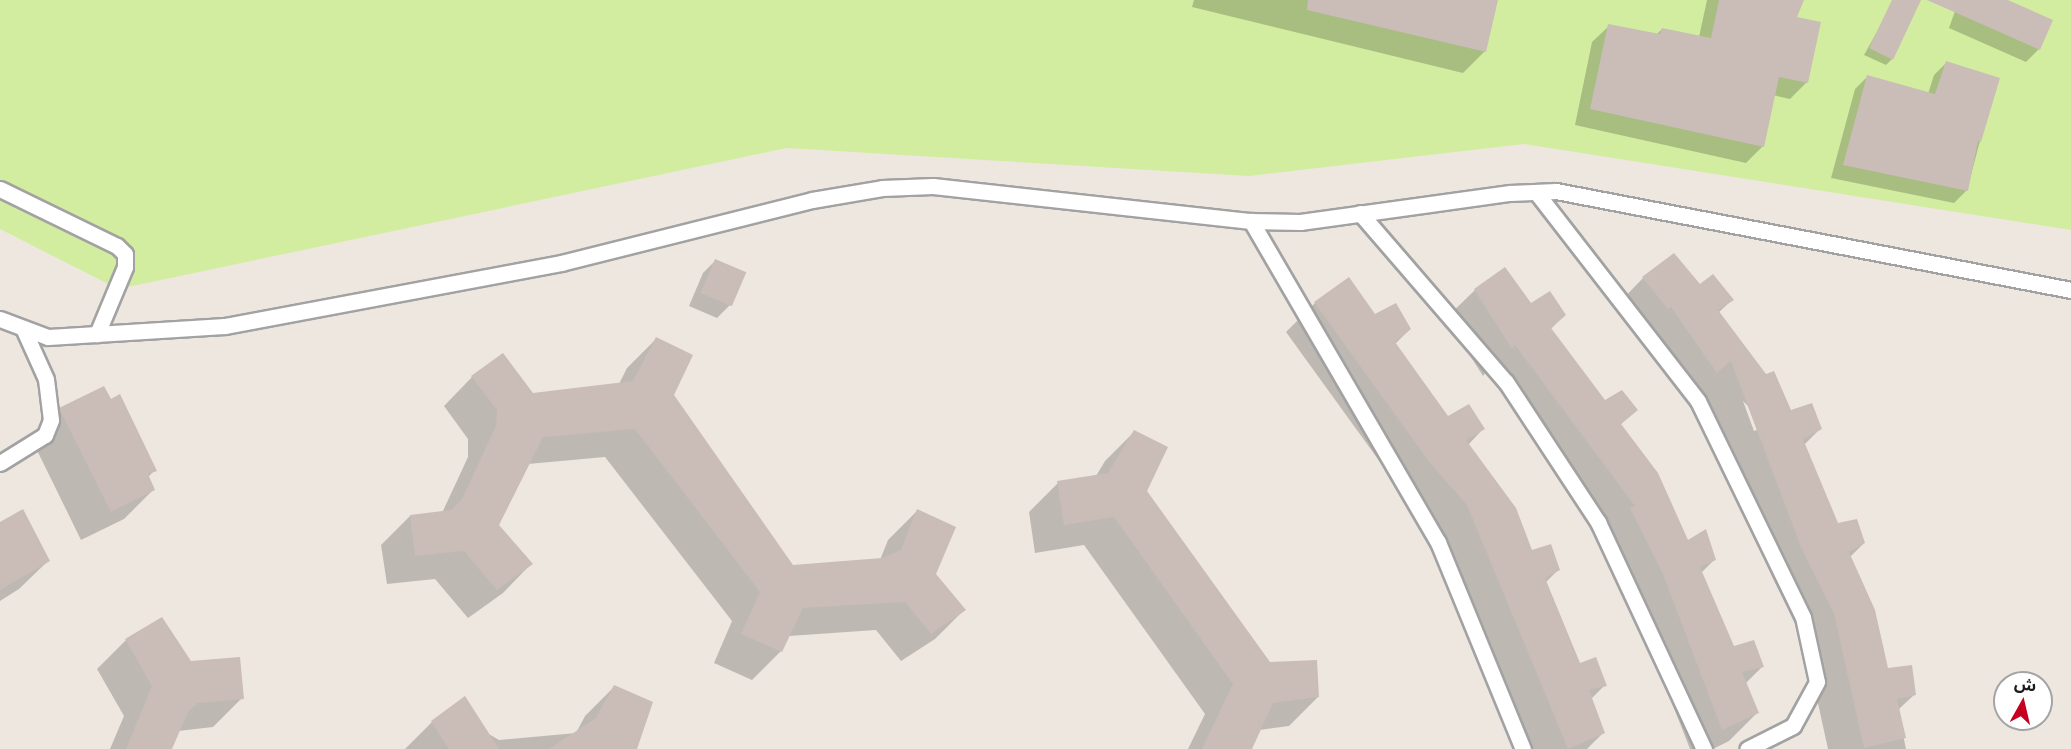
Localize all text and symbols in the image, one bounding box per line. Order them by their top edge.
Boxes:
north arrow [1993,671,2053,731]
text: ش [2013,674,2037,697]

